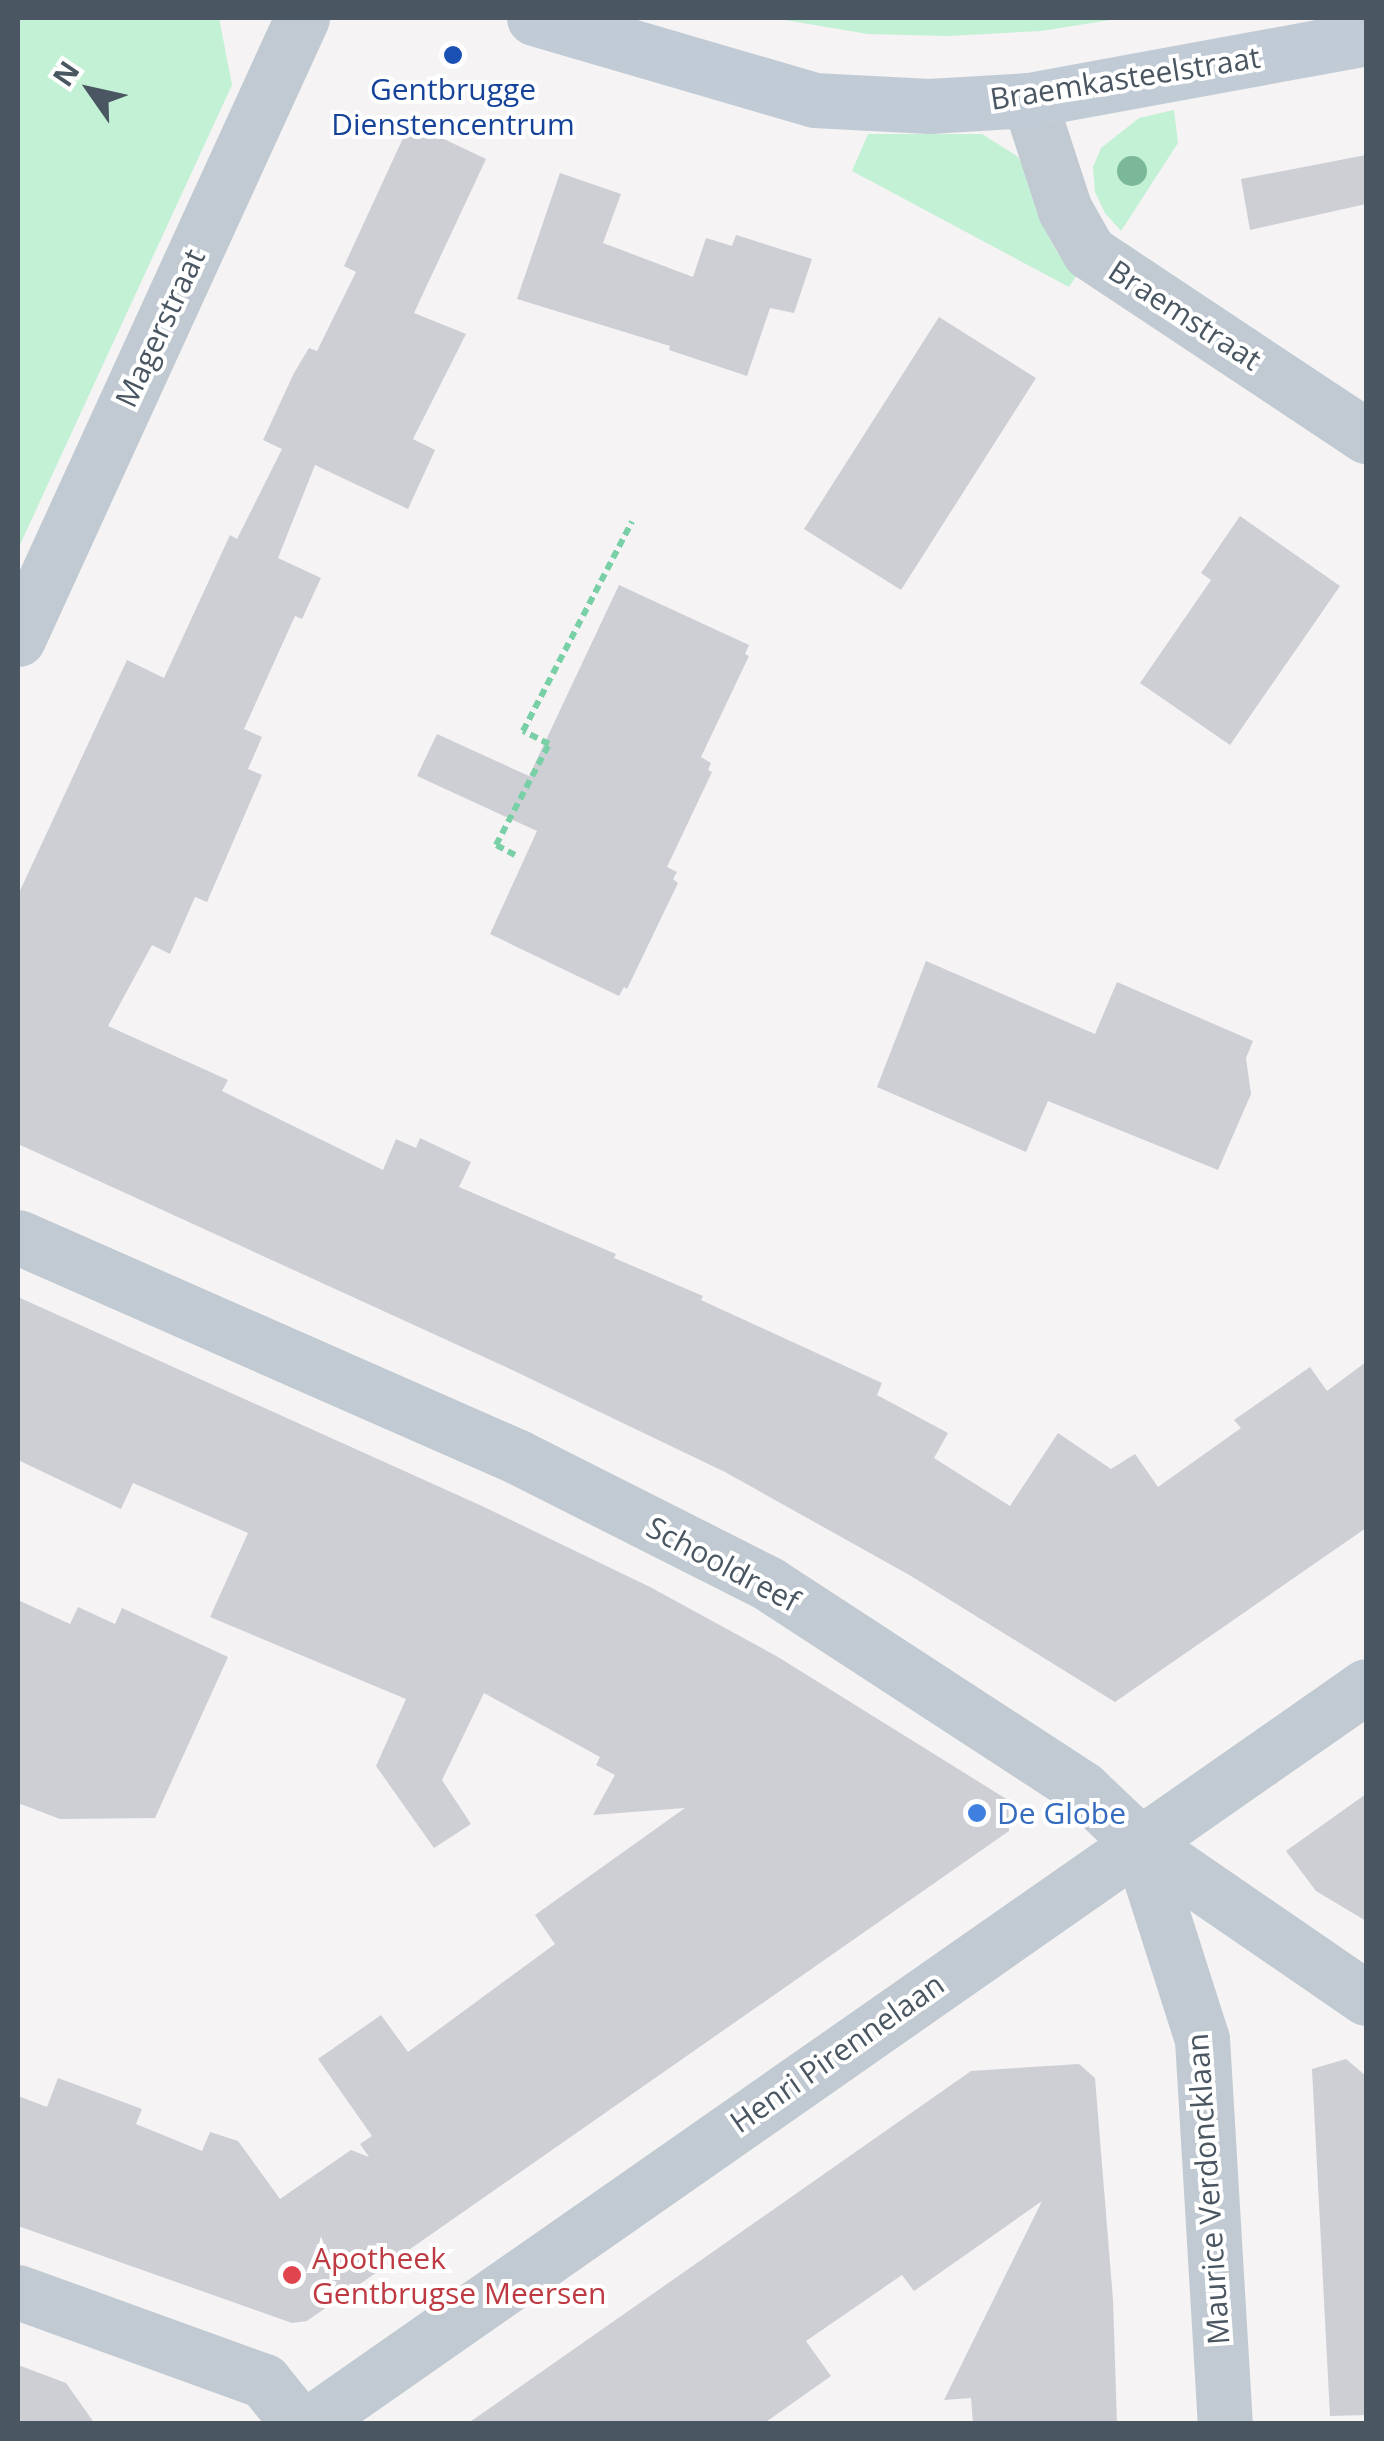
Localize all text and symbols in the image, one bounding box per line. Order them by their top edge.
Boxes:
street label: Braemkasteelstraat [987,39,1263,117]
north arrow [40,40,140,140]
marker: Gentbrugge Dienstencentrum [442,44,464,66]
text: N [43,53,87,93]
place label: Gentbrugge Dienstencentrum [331,71,575,142]
street label: Magerstraat [108,243,212,413]
street label: Braemstraat [1102,252,1268,378]
street label: Schooldreef [641,1509,805,1619]
place label: De Globe [997,1795,1126,1831]
marker: De Globe [966,1802,988,1824]
street label: Henri Pirennelaan [723,1966,951,2140]
street label: Maurice Verdoncklaan [1179,2032,1237,2346]
place label: Apotheek Gentbrugse Meersen [312,2240,606,2310]
marker: Apotheek Gentbrugse Meersen [281,2264,303,2286]

